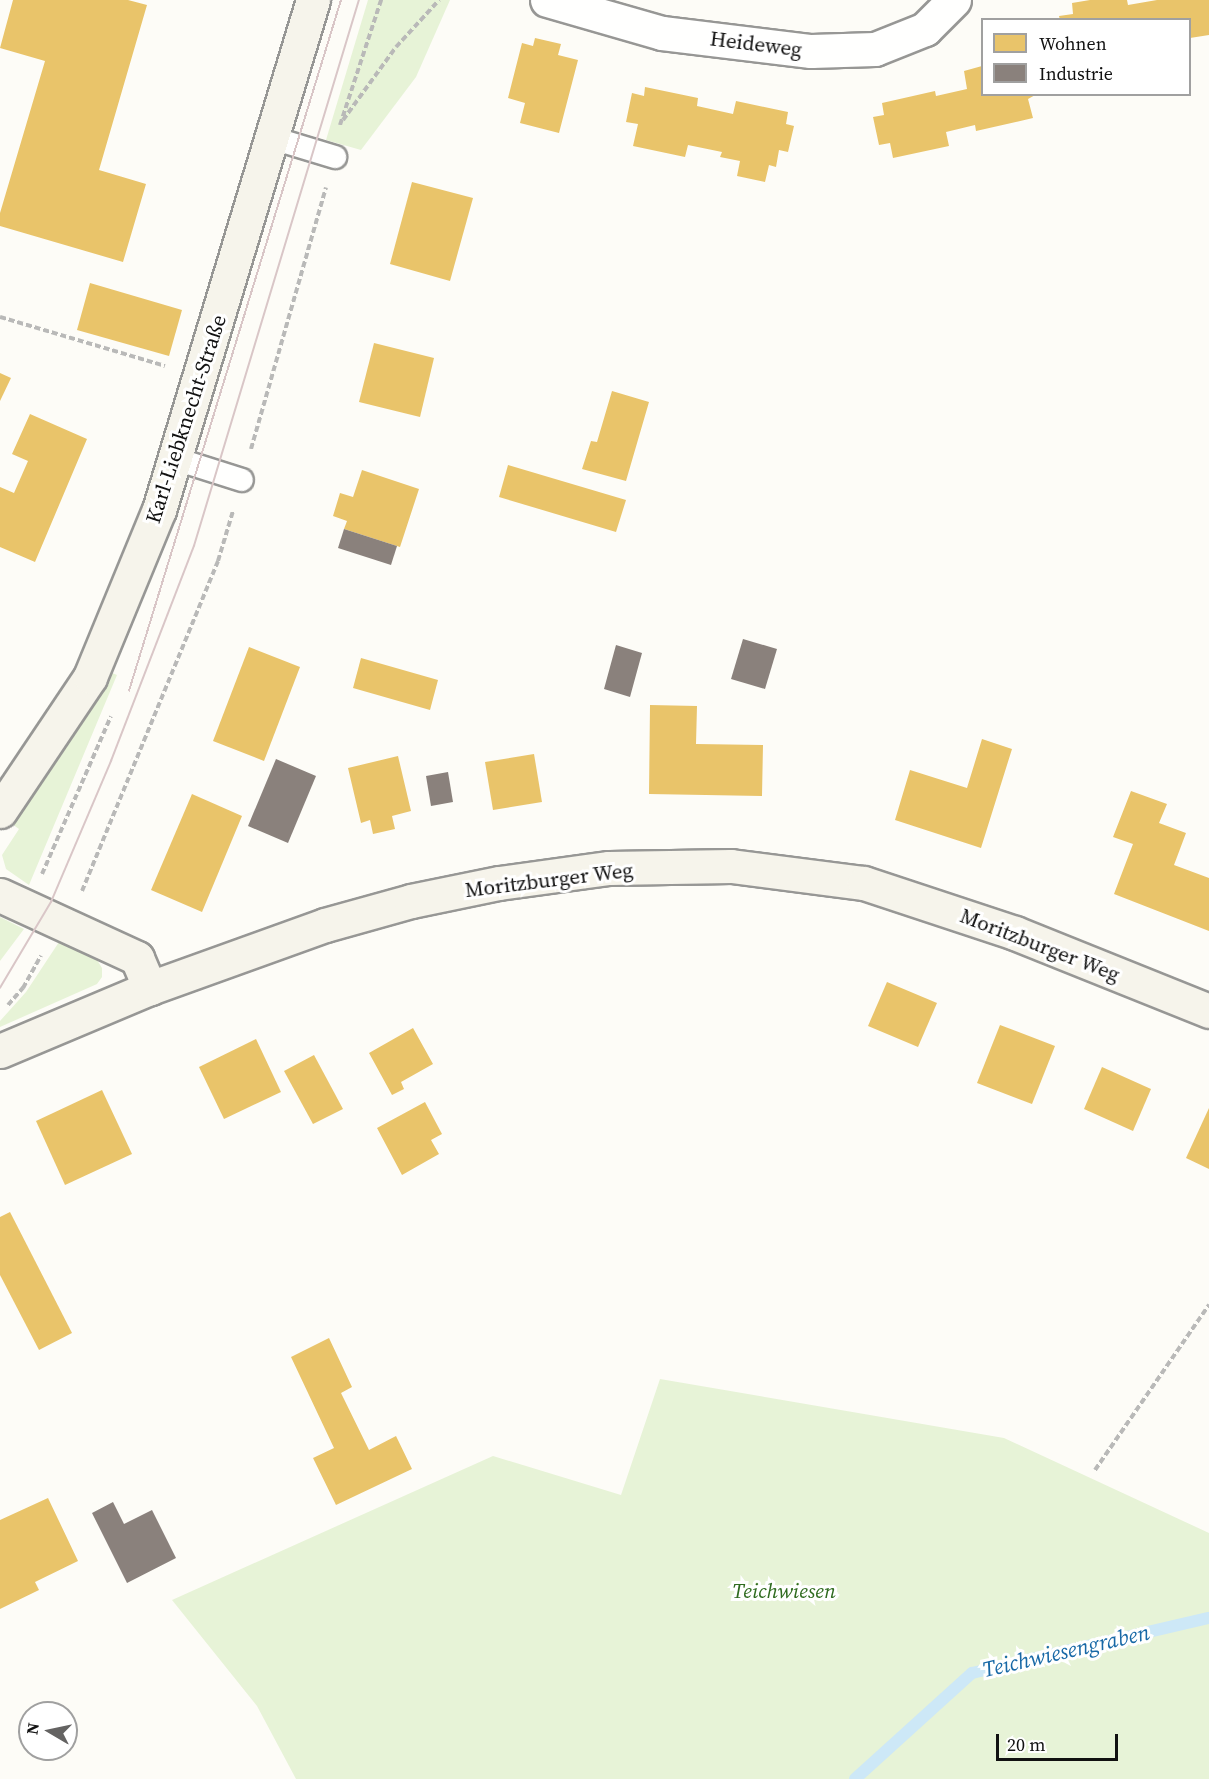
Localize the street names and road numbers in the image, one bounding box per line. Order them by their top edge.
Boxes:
street label: Heideweg [708,26,804,62]
street label: Karl-Liebknecht-Straße [140,312,232,526]
street label: Moritzburger Weg [463,857,635,903]
street label: Moritzburger Weg [956,903,1124,987]

